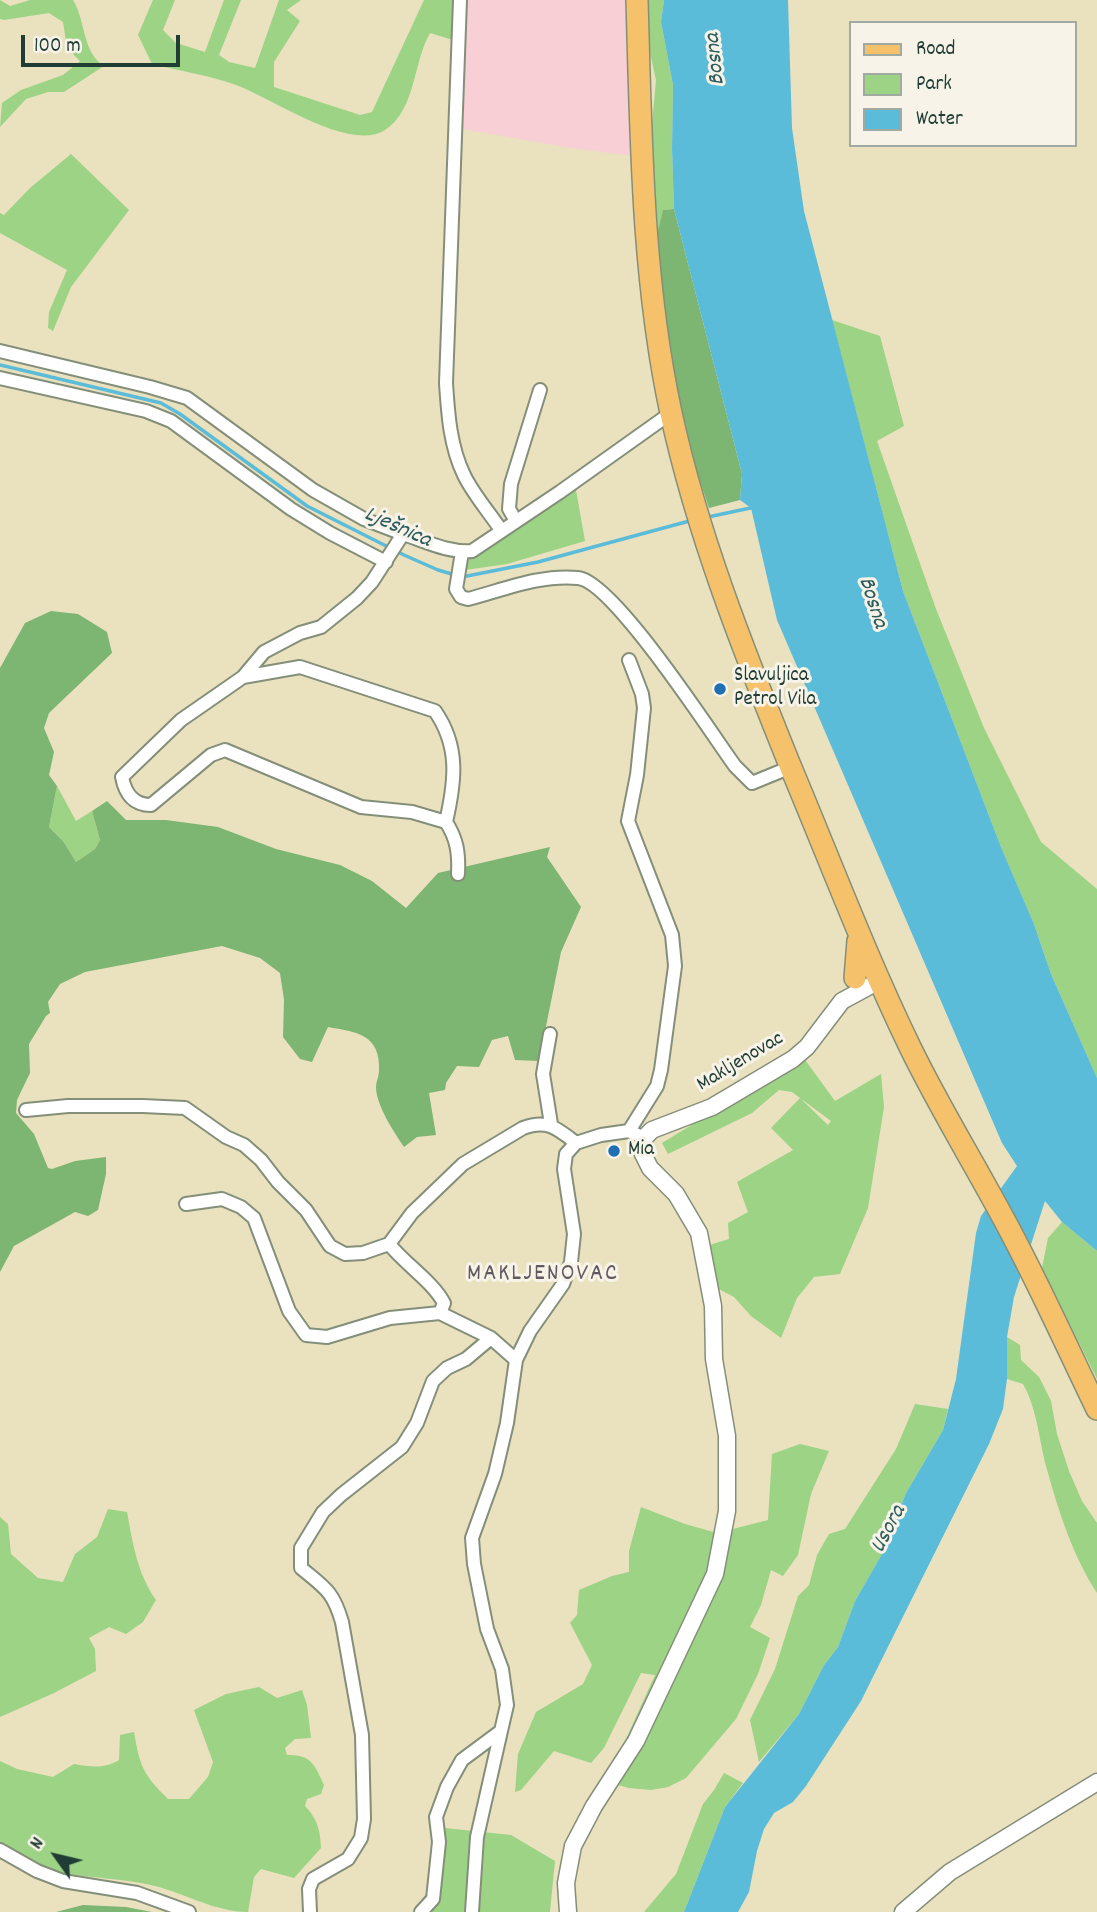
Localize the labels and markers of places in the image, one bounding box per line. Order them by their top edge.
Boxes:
place label: Slavuljica Petrol Vila [734,664,816,714]
marker: Slavuljica Petrol Vila [712,681,728,697]
place label: Mia [628,1138,654,1164]
marker: Mia [606,1143,622,1159]

